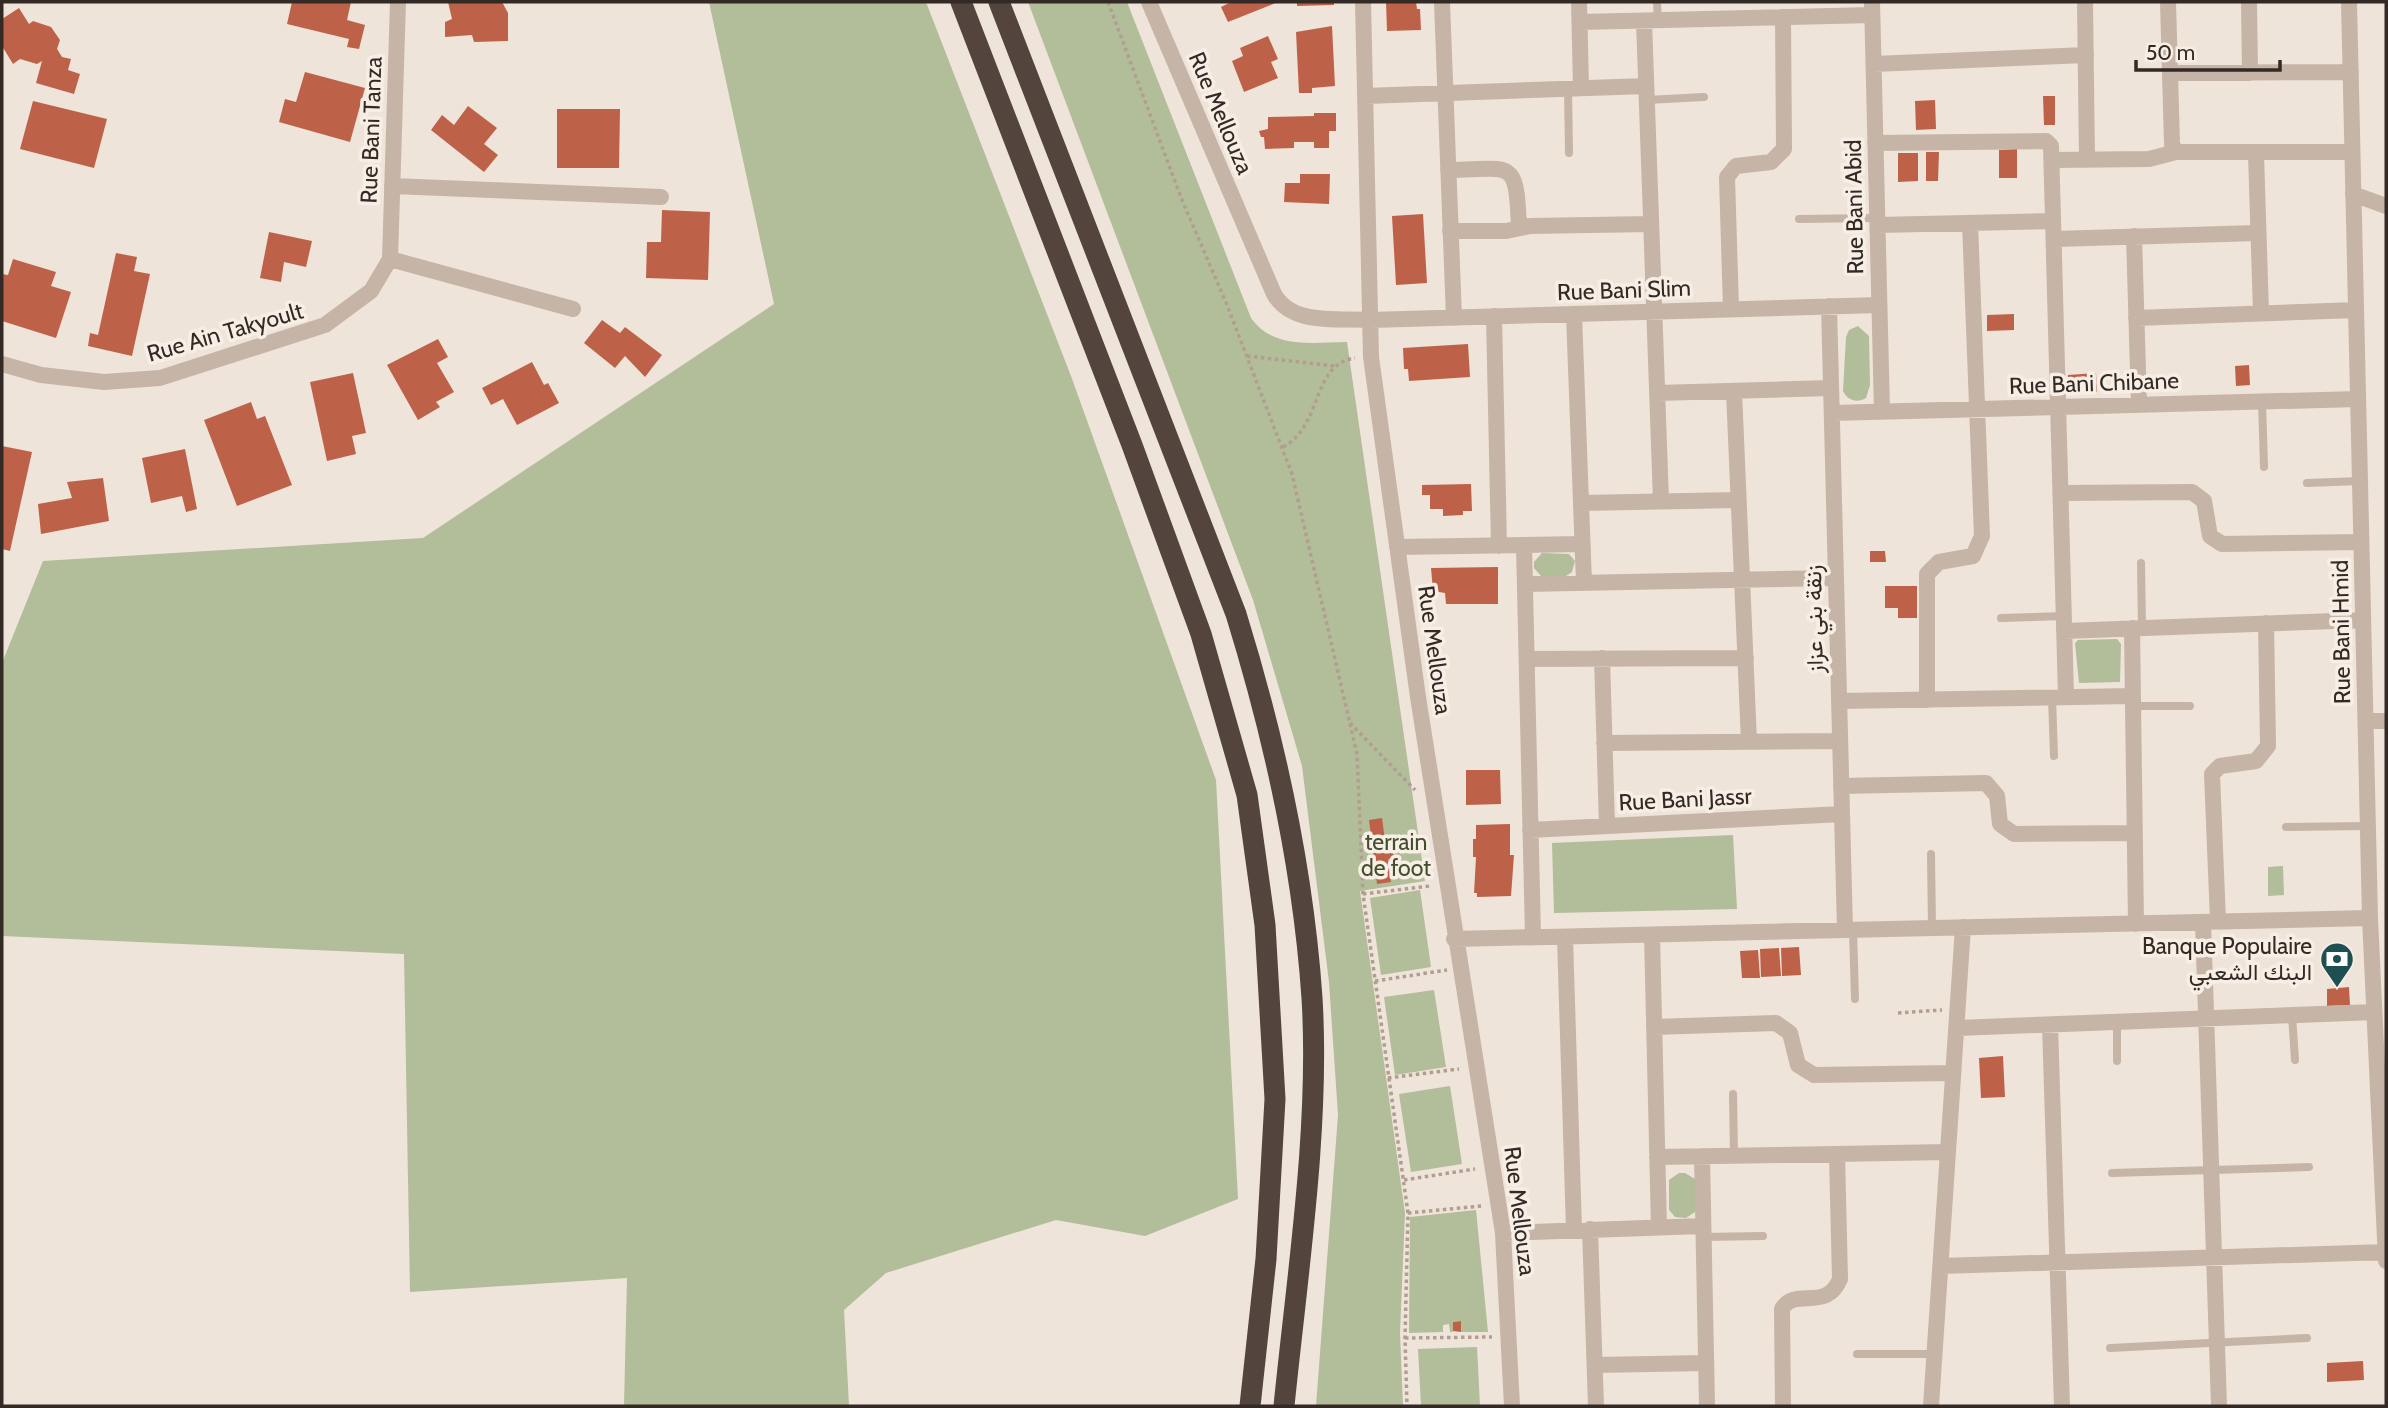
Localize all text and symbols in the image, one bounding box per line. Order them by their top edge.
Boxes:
scale bar [2136,28,2280,72]
text: 50 m [2146,40,2195,65]
street label: Rue Mellouza [1183,48,1259,178]
street label: Rue Bani Tanza [354,56,388,204]
street label: Rue Bani Abid [1839,139,1869,275]
street label: Rue Bani Slim [1557,274,1691,306]
street label: Rue Ain Takyoult [144,296,306,368]
street label: Rue Bani Chibane [2008,366,2180,400]
street label: Rue Bani Hmid [2326,560,2356,704]
street label: زنقة بني عزاز [1799,564,1834,675]
street label: Rue Mellouza [1412,584,1458,716]
street label: Rue Bani Jassr [1618,781,1753,816]
park label: terrain de foot [1361,828,1431,882]
place label: Banque Populaire البنك الشعبي [2142,932,2312,991]
bank icon: Banque Populaire البنك الشعبي [2318,940,2356,989]
street label: Rue Mellouza [1498,1145,1542,1277]

